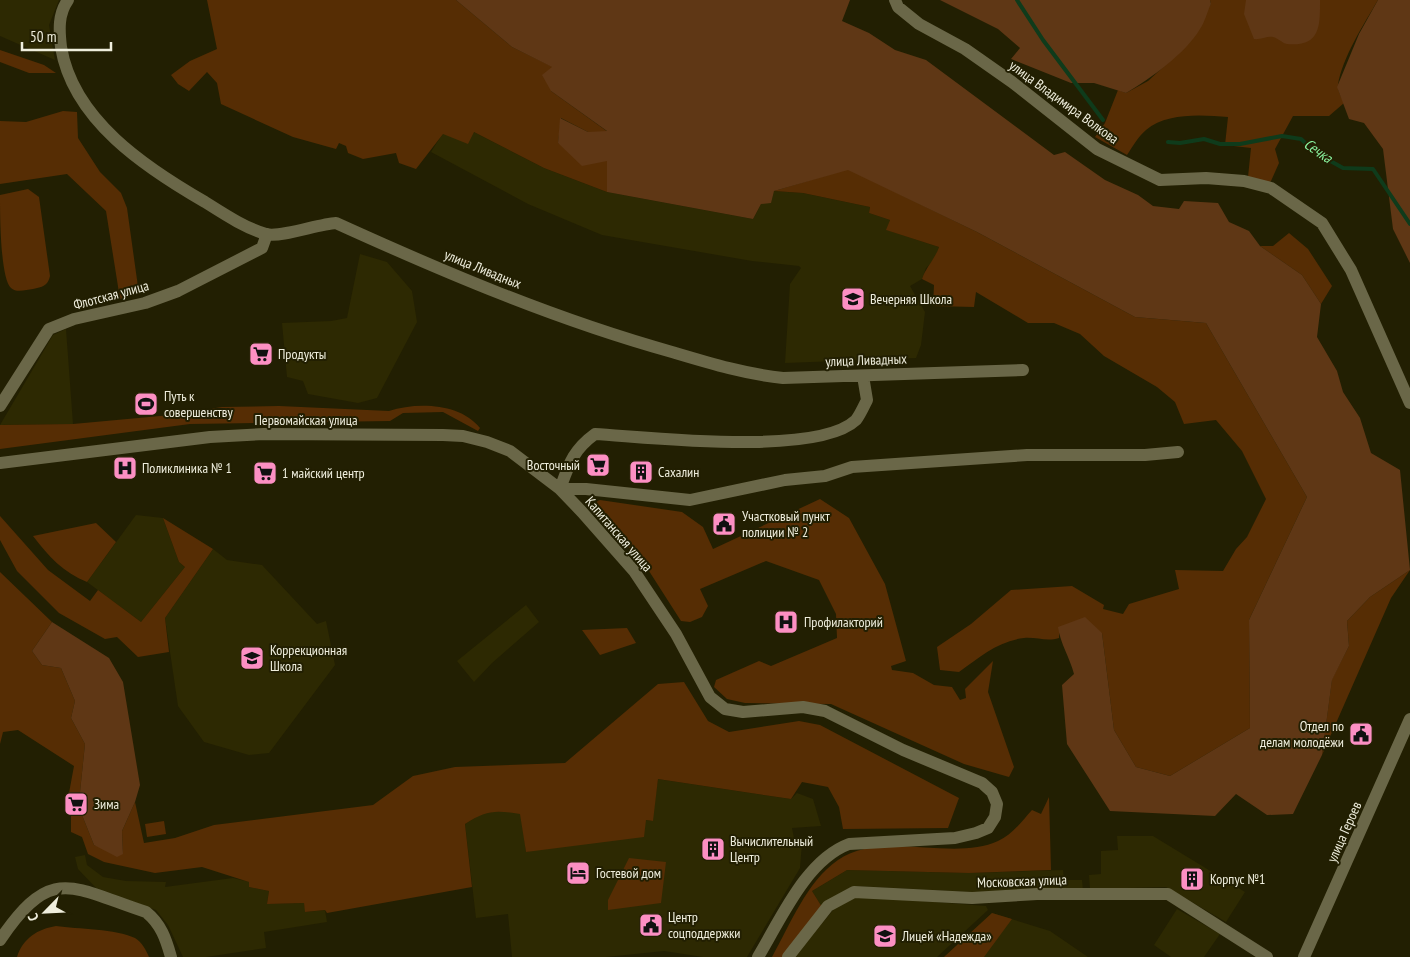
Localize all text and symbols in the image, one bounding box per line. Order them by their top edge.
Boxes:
scale bar [22,20,111,52]
text: 50 m [30,27,56,46]
street label: улица Владимира Волкова [1006,56,1122,148]
water label: Сечка [1300,134,1337,168]
street label: улица Ливадных [442,245,524,293]
street label: Флотская улица [71,276,151,314]
school or university icon: Вечерняя Школа [840,286,866,312]
place label: Вечерняя Школа [870,290,952,308]
supermarket icon: Продукты [248,341,274,367]
place label: Продукты [278,345,326,363]
street label: улица Ливадных [825,350,907,370]
place label: Путь к совершенству [164,387,233,421]
sports icon: Путь к совершенству [133,391,159,417]
street label: Первомайская улица [254,411,358,429]
supermarket icon: Восточный [585,452,611,478]
hospital icon: Поликлиника № 1 [112,455,138,481]
place label: Восточный [527,456,580,474]
place label: Поликлиника № 1 [142,459,232,477]
building icon: Сахалин [628,459,654,485]
supermarket icon: 1 майский центр [252,460,278,486]
place label: Сахалин [658,463,699,481]
place label: 1 майский центр [282,464,365,482]
street label: Капитанская улица [581,493,657,575]
place label: Участковый пункт полиции № 2 [742,507,830,541]
public building icon: Участковый пункт полиции № 2 [711,511,737,537]
hospital icon: Профилакторий [773,609,799,635]
place label: Профилакторий [804,613,883,631]
place label: Коррекционная Школа [270,641,347,675]
school or university icon: Коррекционная Школа [239,645,265,671]
place label: Отдел по делам молодёжи [1260,717,1344,751]
public building icon: Отдел по делам молодёжи [1348,721,1374,747]
supermarket icon: Зима [63,791,89,817]
place label: Зима [94,795,119,813]
street label: улица Героев [1323,798,1366,865]
place label: Вычислительный Центр [730,832,813,866]
building icon: Вычислительный Центр [700,836,726,862]
hotel icon: Гостевой дом [565,860,591,886]
place label: Гостевой дом [596,864,661,882]
building icon: Корпус №1 [1179,866,1205,892]
street label: Московская улица [977,870,1067,892]
place label: Корпус №1 [1210,870,1265,888]
north arrow [20,887,70,937]
place label: Центр соцподдержки [668,908,740,942]
text: С [23,910,43,924]
public building icon: Центр соцподдержки [638,912,664,938]
school or university icon: Лицей «Надежда» [872,923,898,949]
place label: Лицей «Надежда» [901,927,992,945]

